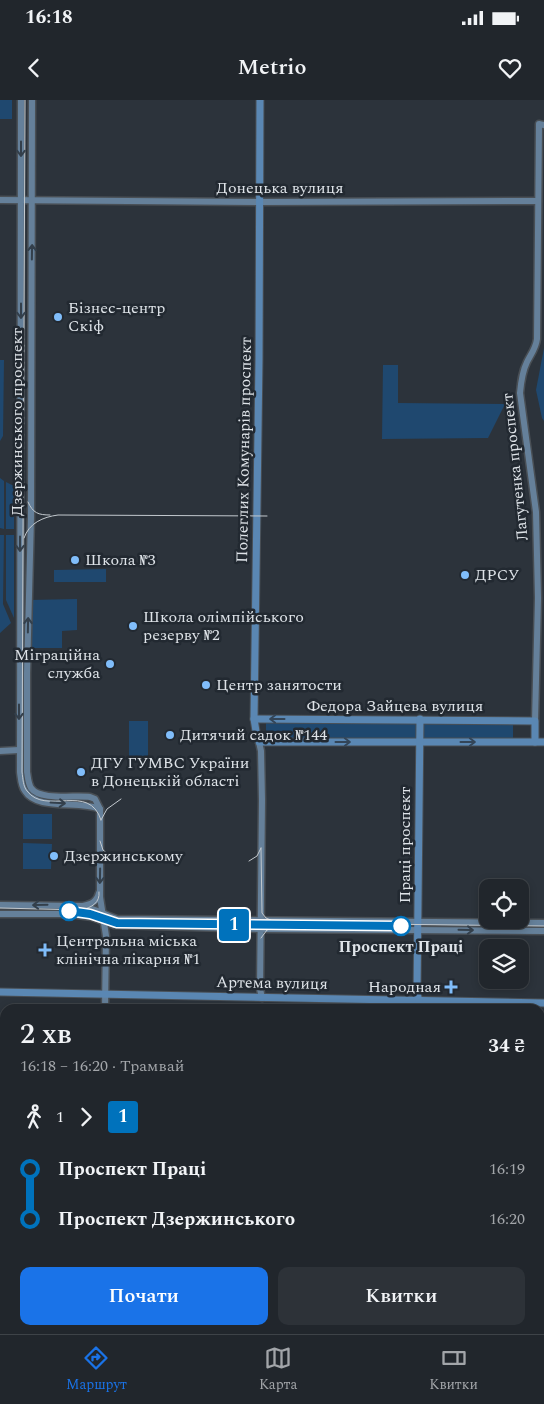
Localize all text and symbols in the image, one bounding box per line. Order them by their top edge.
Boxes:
text: 16:18 [25,3,73,32]
text: Metrio [238,51,306,84]
icon: back [20,54,48,82]
icon: heart [496,54,524,82]
one-way arrow [16,140,26,156]
street label: Донецька вулиця [216,176,344,200]
one-way arrow [27,244,37,260]
place label: Бізнес-центр Скіф [68,296,165,338]
one-way arrow [16,302,26,319]
marker: Бізнес-центр Скіф [52,311,64,323]
street label: Дзержинського проспект [5,328,29,516]
street label: Полеглих Комунарів проспект [230,337,258,563]
street label: Лагутенка проспект [495,392,535,542]
one-way arrow [15,535,25,551]
place label: Школа №3 [85,548,156,572]
marker: Школа №3 [69,554,81,566]
place label: ДРСУ [475,563,519,587]
marker: ДРСУ [459,569,471,581]
place label: Школа олімпійського резерву №2 [143,605,304,647]
one-way arrow [24,617,33,633]
marker: Школа олімпійського резерву №2 [127,620,139,632]
place label: Міграційна служба [14,643,100,685]
marker: Міграційна служба [104,658,116,670]
place label: Центр занятости [216,673,342,697]
marker: Центр занятости [200,679,212,691]
street label: Федора Зайцева вулиця [307,694,483,718]
one-way arrow [14,704,24,720]
one-way arrow [269,714,285,724]
place label: Дитячий садок №144 [180,723,327,747]
marker: Дитячий садок №144 [164,729,176,741]
one-way arrow [334,737,350,747]
one-way arrow [460,737,476,747]
place label: ДГУ ГУМВС України в Донецькій області [91,751,249,793]
marker: ДГУ ГУМВС України в Донецькій області [75,766,87,778]
street label: Праці проспект [393,787,417,903]
one-way arrow [49,799,65,808]
place label: Дзержинському [64,844,184,868]
marker: Дзержинському [48,850,60,862]
one-way arrow [95,867,105,883]
map controls [479,879,529,989]
button: locate [479,879,529,929]
one-way arrow [32,901,48,910]
unlabelled marker [59,901,79,921]
line badge: 1 [218,909,250,941]
text: 1 [229,911,239,938]
marker: Проспект Праці [391,916,411,936]
one-way arrow [458,925,474,935]
place label: Центральна міська клінічна лікарня №1 [56,929,200,971]
place label: Проспект Праці [339,935,463,959]
button: layers [479,939,529,989]
marker: Центральна міська клінічна лікарня №1 [38,943,52,957]
street label: Артема вулиця [216,970,328,996]
place label: Народная [368,975,441,999]
marker: Народная [445,981,457,993]
text: 2 хв [20,1013,72,1056]
text: 34 ₴ [488,1032,525,1061]
text: 16:18 – 16:20 · Трамвай [20,1054,184,1078]
icon: walk [20,1103,48,1131]
icon: forward [72,1103,100,1131]
text: 1 [118,1103,128,1130]
text: 1 [56,1105,64,1129]
text: Проспект Праці [58,1155,206,1184]
text: 16:19 [489,1157,525,1181]
text: Проспект Дзержинського [58,1205,295,1234]
text: 16:20 [489,1207,525,1231]
button: Почати [20,1267,268,1325]
button: Квитки [278,1267,525,1325]
tab: Маршрут [66,1344,127,1395]
tab: Карта [259,1344,297,1395]
tab: Квитки [429,1344,478,1395]

